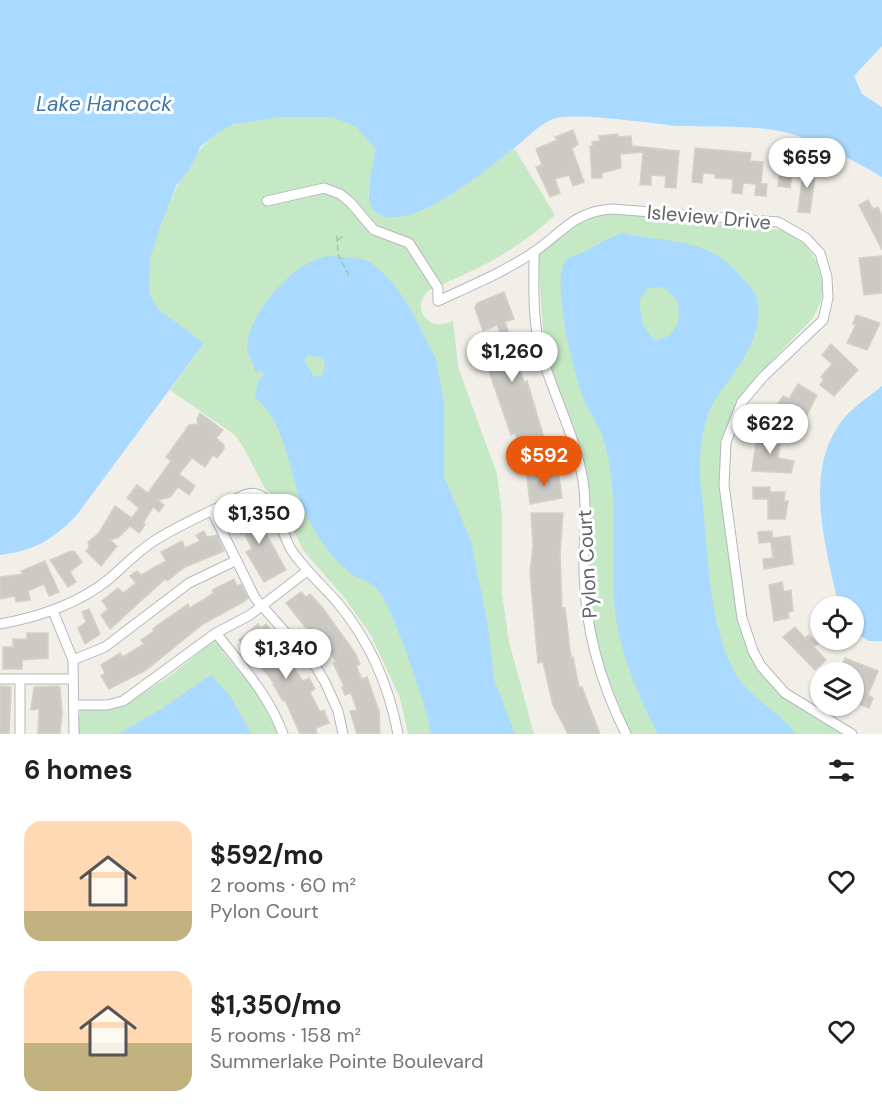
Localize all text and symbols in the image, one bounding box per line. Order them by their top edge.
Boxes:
water label: Lake Hancock [36,90,172,118]
pin: $659 [771,138,843,189]
text: $659 [782,144,832,170]
street label: Isleview Drive [646,199,772,235]
pin: $1,260 [463,332,561,383]
text: $1,260 [481,338,543,364]
pin: $622 [734,404,806,455]
text: $622 [746,410,794,436]
pin: $592 [508,436,580,487]
text: $592 [520,442,568,468]
pin: $1,350 [210,494,308,545]
text: $1,350 [228,500,290,526]
street label: Pylon Court [571,509,603,619]
map controls [810,596,864,716]
button: locate [810,596,864,650]
pin: $1,340 [237,629,335,680]
text: $1,340 [254,635,318,661]
button: layers [810,662,864,716]
text: 6 homes [24,753,132,787]
icon: filters [825,754,858,787]
text: $592/mo [210,838,324,872]
icon: home [72,845,144,917]
icon: heart [825,865,858,898]
text: 2 rooms · 60 m² [210,872,356,898]
text: Pylon Court [210,898,319,924]
text: $1,350/mo [210,988,342,1022]
icon: home [72,995,144,1067]
icon: heart [825,1015,858,1048]
text: 5 rooms · 158 m² [210,1022,361,1048]
text: Summerlake Pointe Boulevard [210,1048,484,1074]

